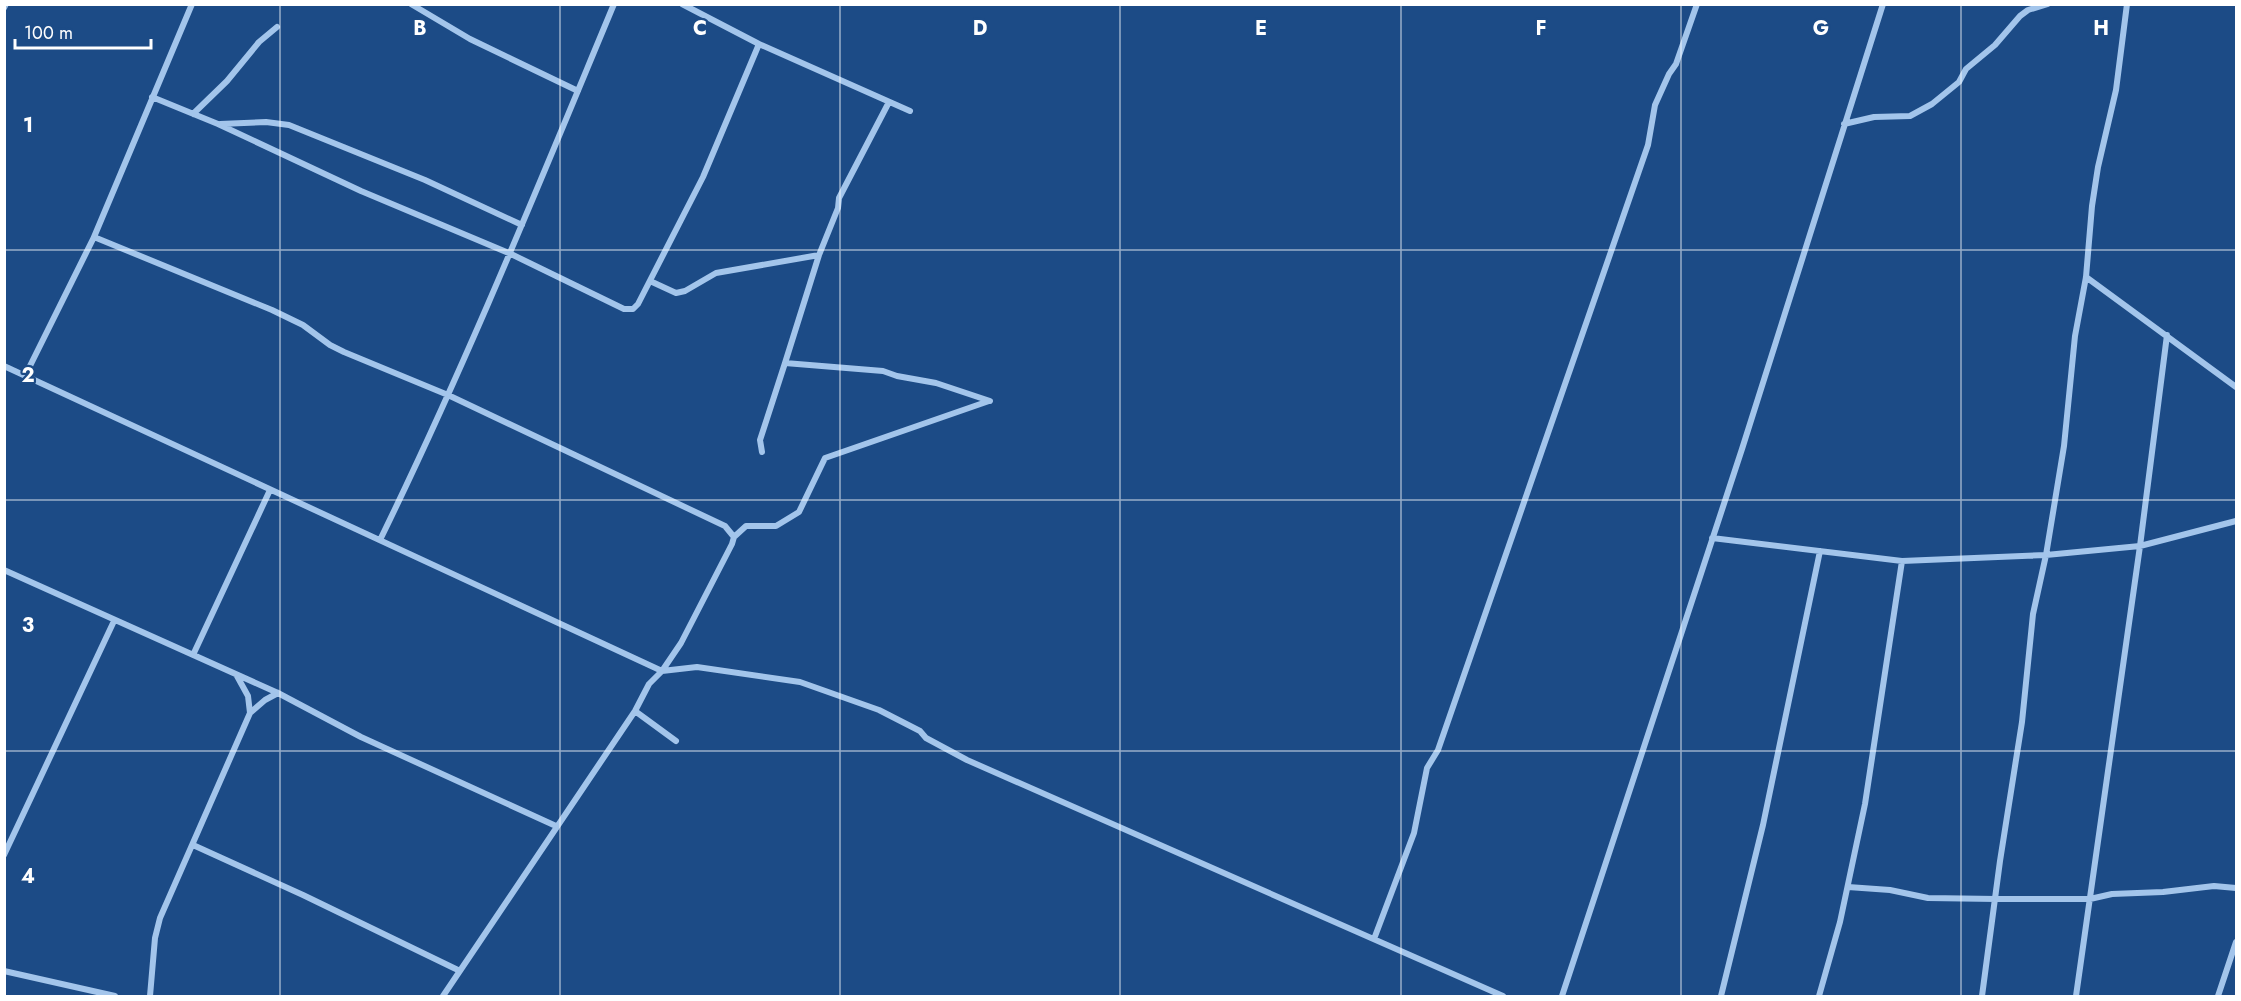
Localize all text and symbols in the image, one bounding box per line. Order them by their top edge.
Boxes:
scale bar [15,12,152,50]
text: B [413,14,427,43]
text: C [693,14,707,43]
text: D [973,14,987,43]
text: E [1255,14,1267,43]
text: F [1535,14,1547,43]
text: G [1813,14,1829,43]
text: H [2093,14,2109,43]
text: 100 m [24,20,73,46]
text: 1 [23,111,33,140]
text: 2 [21,361,35,390]
text: 3 [22,611,34,640]
text: 4 [21,862,35,891]

